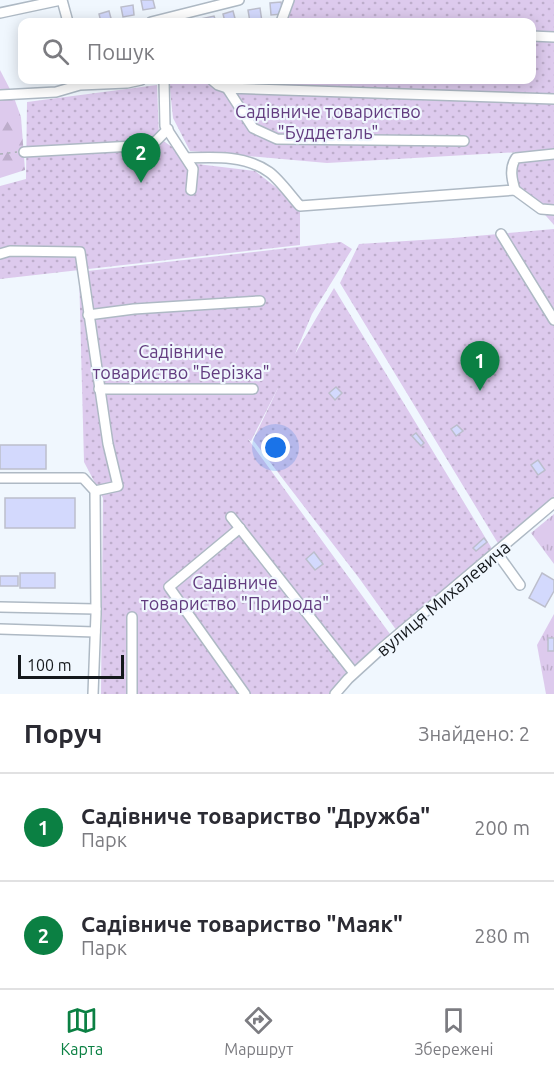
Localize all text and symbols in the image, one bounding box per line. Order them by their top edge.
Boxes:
search box [18,18,536,84]
icon: search [39,35,72,68]
text: Пошук [87,39,155,64]
park label: Садівниче товариство "Буддеталь" [235,101,421,142]
pin: 2 [122,134,160,183]
park label: Садівниче товариство "Берізка" [92,341,270,382]
pin: 1 [460,342,500,391]
your location [261,433,290,462]
street label: вулиця Михалевича [372,536,514,660]
park label: Садівниче товариство "Природа" [141,572,329,613]
scale bar [18,652,124,680]
text: 100 m [27,656,72,674]
text: Поруч [24,719,102,748]
text: Знайдено: 2 [418,722,530,745]
text: Садівниче товариство "Дружба" [81,803,430,828]
text: 1 [38,816,49,839]
text: 200 m [474,816,530,839]
text: Парк [81,828,127,851]
text: Садівниче товариство "Маяк" [81,911,403,936]
text: 2 [38,924,49,947]
text: 280 m [474,924,530,947]
text: Парк [81,936,127,959]
tab: Карта [61,1004,103,1058]
tab: Маршрут [224,1004,293,1058]
tab: Збережені [414,1004,493,1058]

